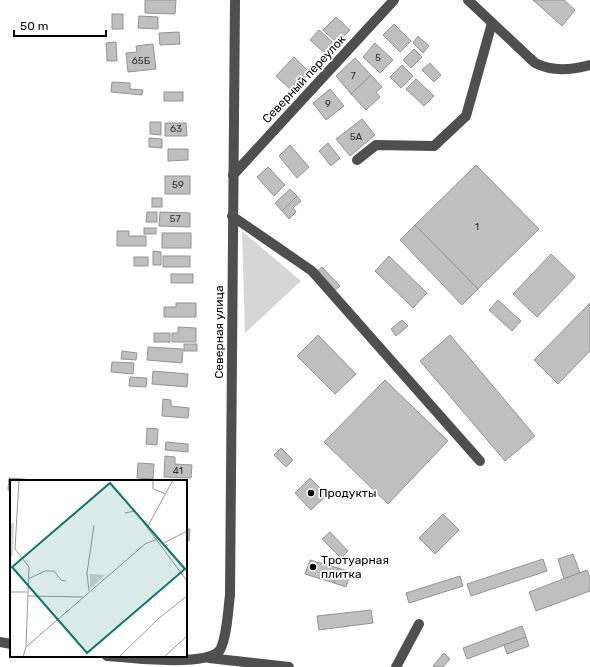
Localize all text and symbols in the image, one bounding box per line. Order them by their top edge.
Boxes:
scale bar [14,12,106,38]
text: 50 m [20,19,48,33]
street label: Северный переулок [260,32,349,126]
house number: 5 [375,52,381,64]
house number: 65Б [132,55,151,67]
house number: 7 [350,70,356,82]
house number: 9 [325,98,331,110]
house number: 63 [170,123,182,135]
house number: 5А [350,131,363,143]
house number: 59 [172,179,184,191]
house number: 57 [169,213,181,225]
house number: 1 [475,221,479,233]
street label: Северная улица [212,285,226,379]
house number: 41 [173,465,183,477]
inset map [10,480,187,657]
place label: Продукты [319,486,376,500]
marker: Продукты [306,488,316,498]
place label: Тротуарная плитка [321,553,389,581]
marker: Тротуарная плитка [308,562,318,572]

